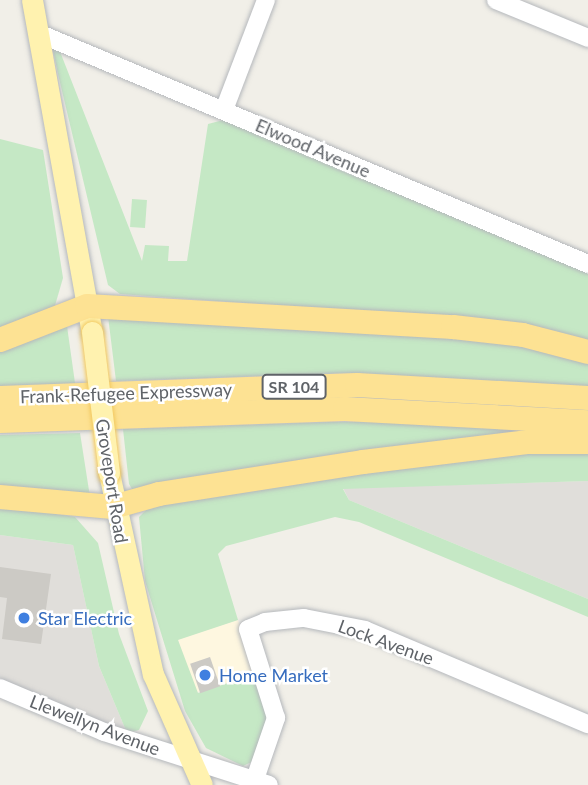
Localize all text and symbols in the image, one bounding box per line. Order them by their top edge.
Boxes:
street label: Elwood Avenue [252,114,374,182]
road number: SR 104 [261,374,327,400]
street label: Frank-Refugee Expressway [20,379,232,407]
street label: Groveport Road [92,417,132,545]
place label: Star Electric [38,607,132,629]
marker: Star Electric [16,610,32,626]
street label: Lock Avenue [335,615,437,669]
place label: Home Market [219,664,328,686]
marker: Home Market [197,667,213,683]
street label: Llewellyn Avenue [27,690,163,760]

